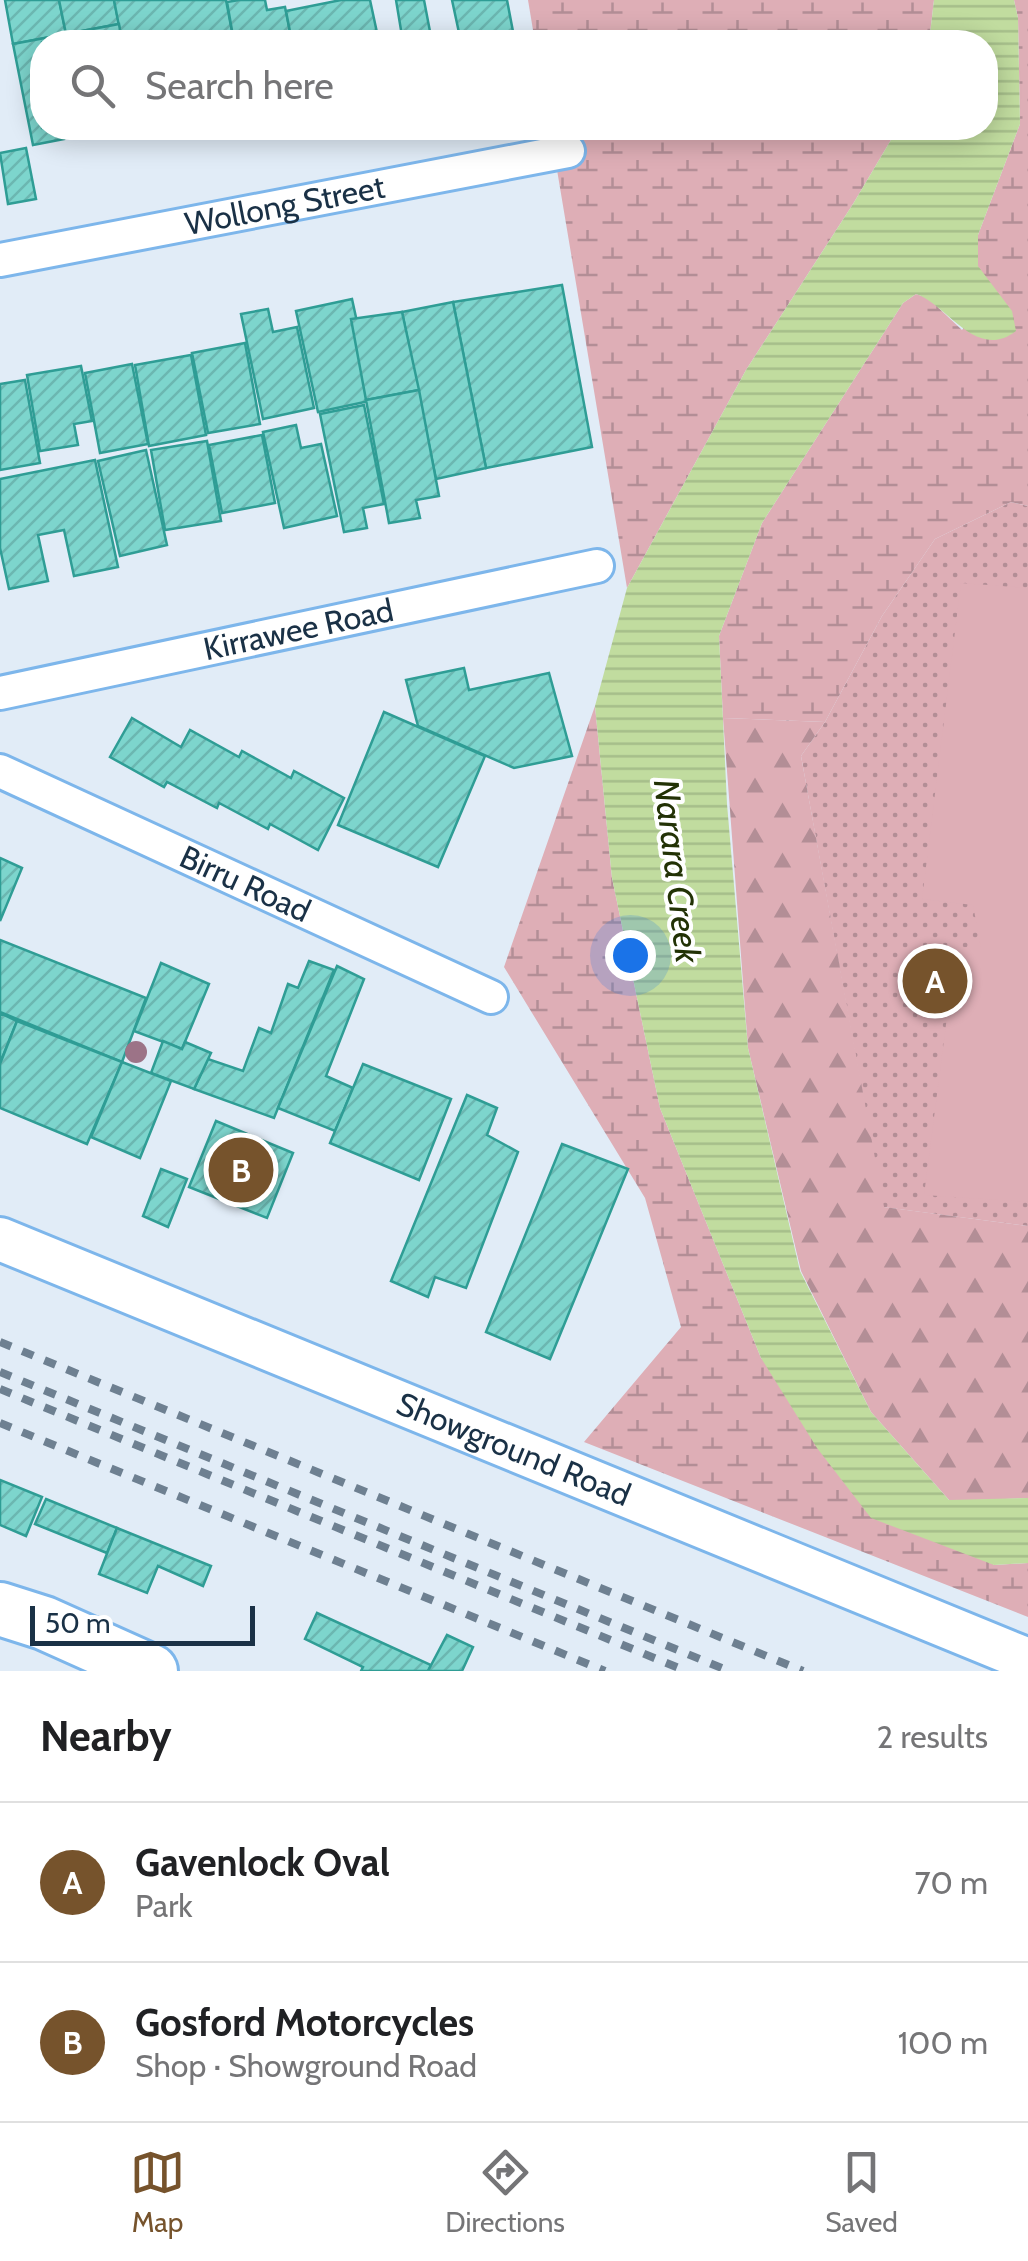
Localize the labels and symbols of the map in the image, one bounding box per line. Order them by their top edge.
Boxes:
street label: Wollong Street [182,167,388,243]
street label: Kirrawee Road [200,590,397,668]
water label: Narara Creek [645,777,710,966]
street label: Birru Road [174,837,317,930]
your location [605,930,656,981]
pin: A [902,944,968,1018]
pin: B [208,1132,274,1208]
street label: Showground Road [391,1384,636,1514]
scale bar [30,1601,255,1646]

